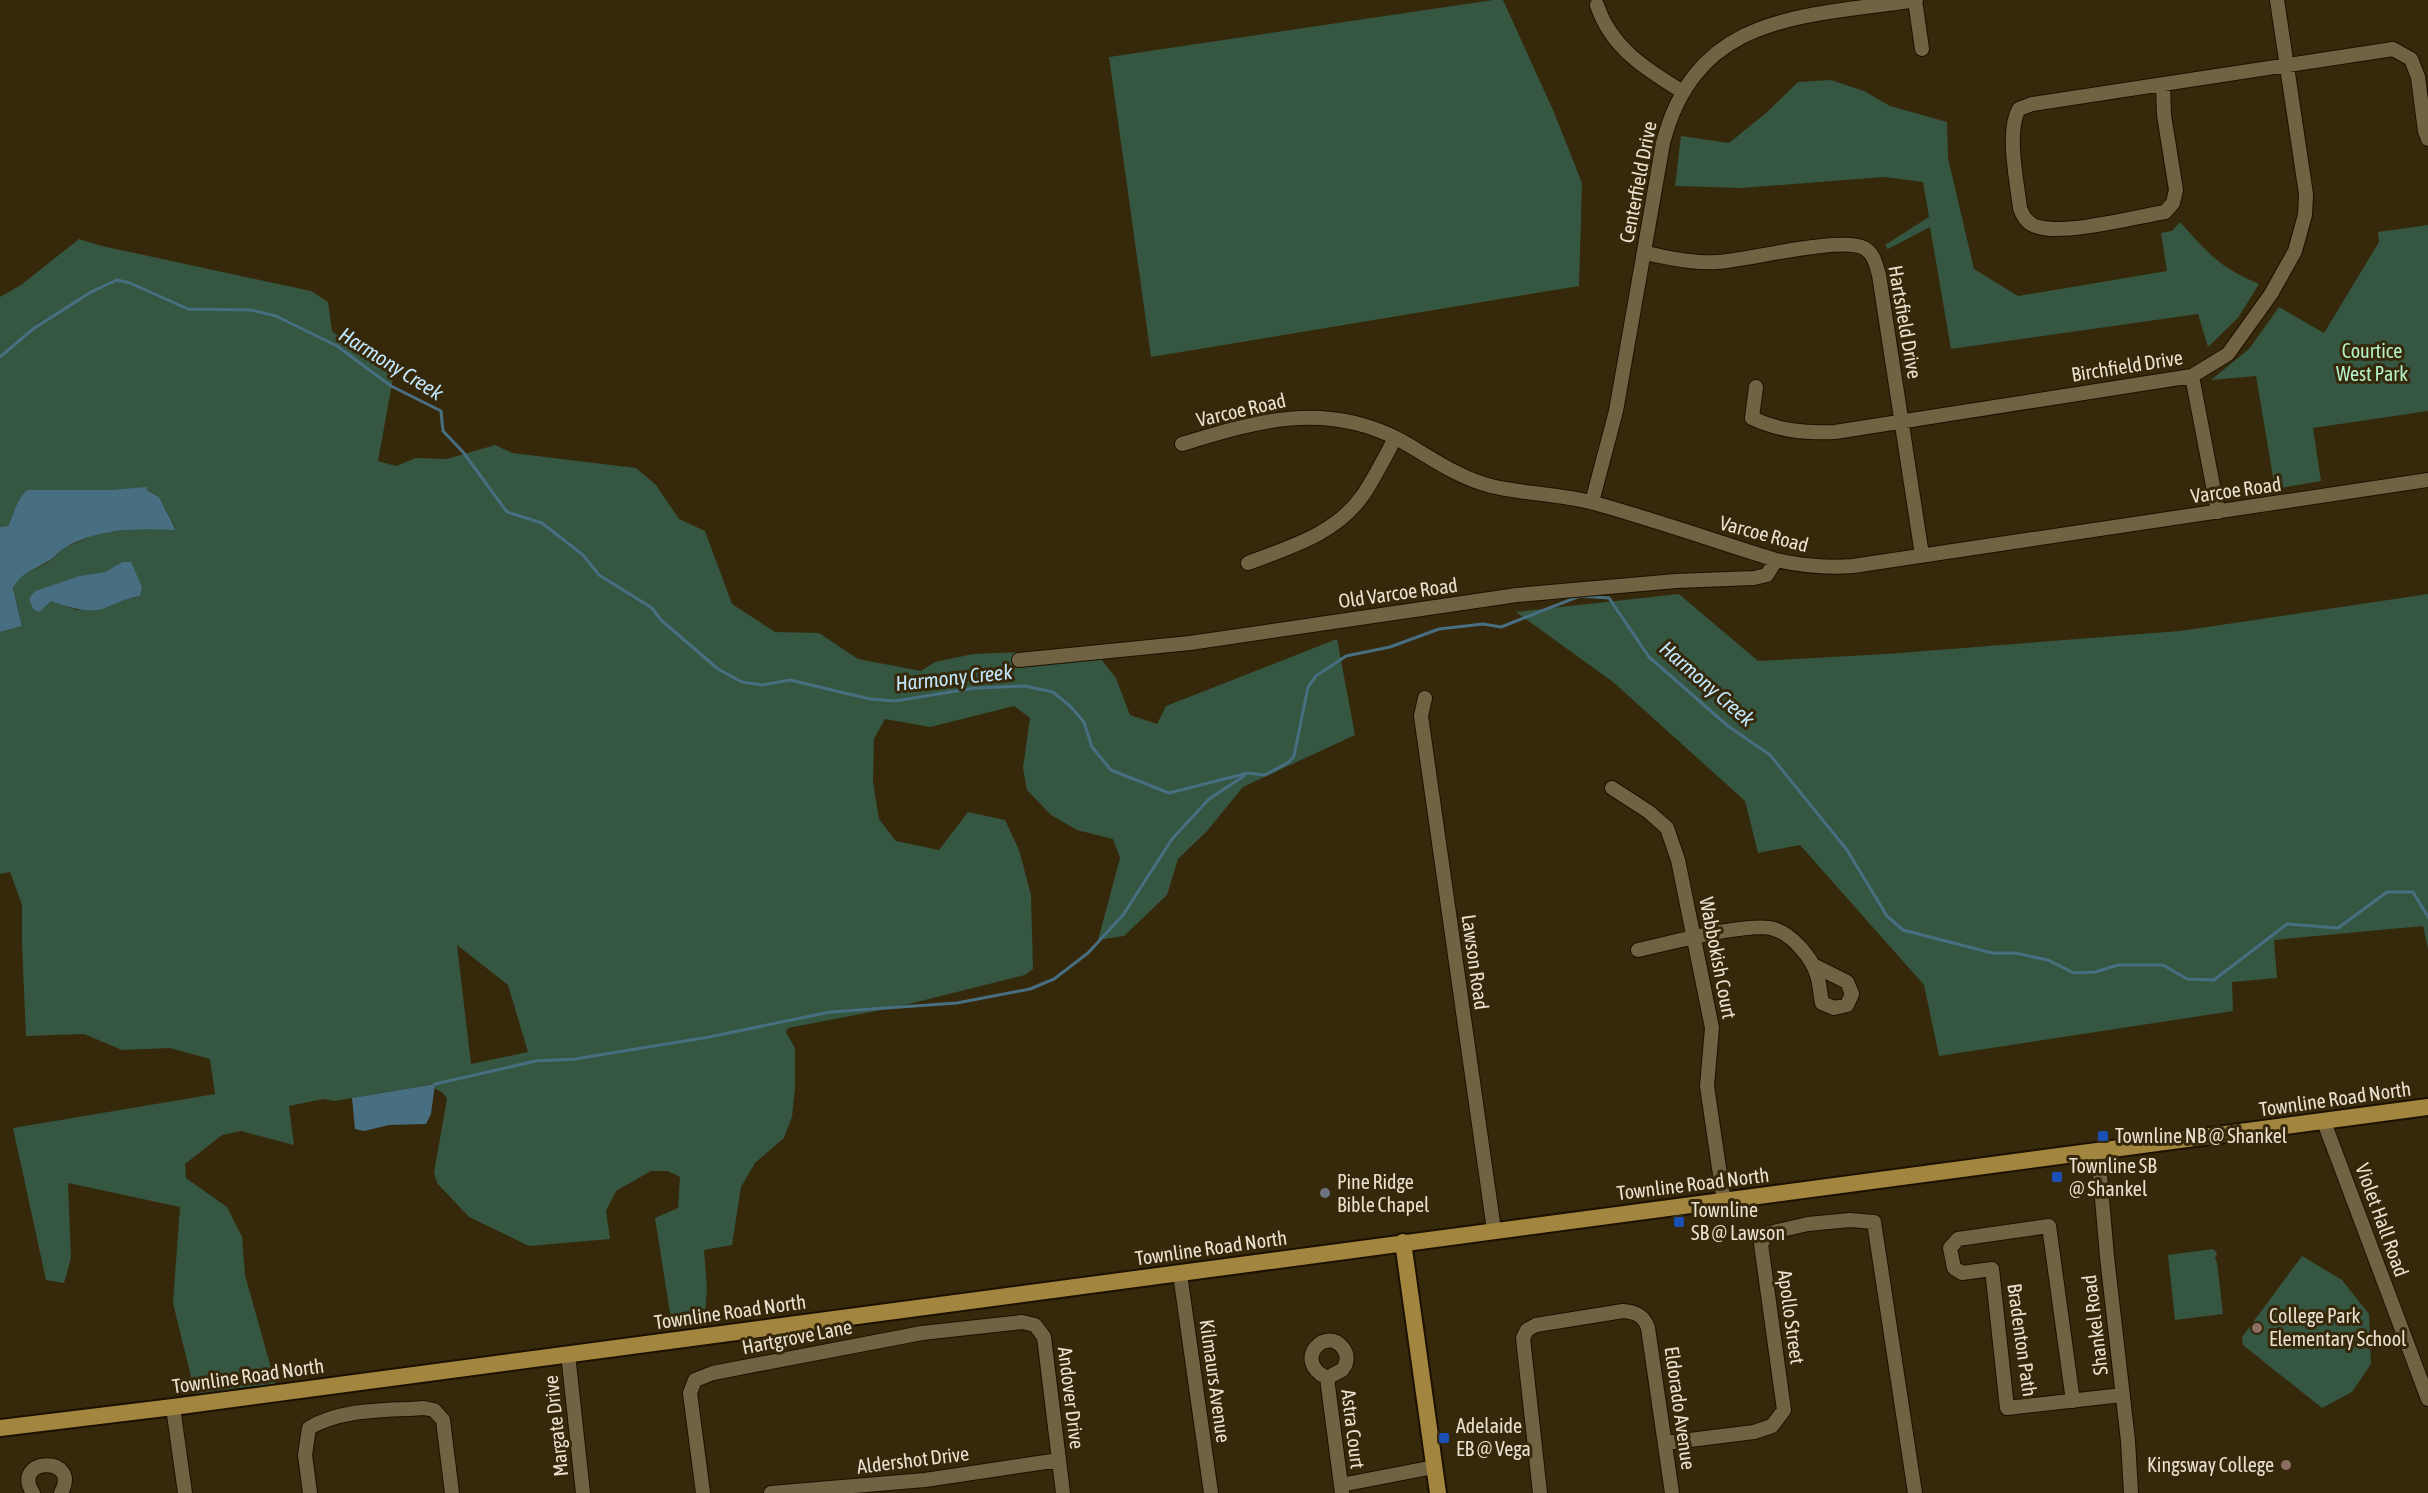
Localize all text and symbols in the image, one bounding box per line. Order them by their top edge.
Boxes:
street label: Centerfield Drive [1614,119,1661,245]
street label: Hartsfield Drive [1884,263,1927,380]
water label: Harmony Creek [335,322,448,405]
park label: Courtice West Park [2336,339,2408,385]
street label: Birchfield Drive [2070,345,2184,386]
street label: Varcoe Road [1194,388,1288,431]
street label: Varcoe Road [2189,472,2283,507]
street label: Varcoe Road [1717,511,1811,556]
street label: Old Varcoe Road [1337,573,1459,612]
water label: Harmony Creek [1655,636,1761,731]
water label: Harmony Creek [894,659,1014,695]
street label: Wabbokish Court [1695,895,1742,1021]
street label: Lawson Road [1457,913,1494,1011]
street label: Townline Road North [2258,1076,2412,1121]
place label: Townline NB @ Shankel [2115,1124,2288,1147]
marker: Townline NB @ Shankel [2096,1129,2110,1143]
place label: Townline SB @ Shankel [2069,1154,2157,1200]
street label: Violet Hall Road [2351,1160,2414,1280]
street label: Townline Road North [1616,1163,1770,1204]
place label: Pine Ridge Bible Chapel [1337,1170,1430,1216]
marker: Townline SB @ Shankel [2050,1170,2064,1184]
marker: Pine Ridge Bible Chapel [1318,1186,1332,1200]
place label: Townline SB @ Lawson [1691,1198,1785,1244]
marker: Townline SB @ Lawson [1672,1215,1686,1229]
street label: Townline Road North [1134,1225,1288,1270]
street label: Apollo Street [1773,1268,1810,1366]
street label: Shankel Road [2077,1274,2112,1376]
street label: Bradenton Path [2003,1282,2042,1398]
street label: Townline Road North [653,1289,807,1334]
place label: College Park Elementary School [2269,1304,2407,1350]
street label: Hartgrove Lane [740,1315,854,1358]
street label: Kilmaurs Avenue [1195,1318,1236,1444]
marker: College Park Elementary School [2250,1321,2264,1335]
street label: Eldorado Avenue [1660,1345,1701,1471]
street label: Andover Drive [1054,1346,1089,1450]
street label: Townline Road North [171,1353,325,1398]
street label: Margate Drive [539,1374,572,1478]
street label: Astra Court [1337,1388,1370,1470]
place label: Adelaide EB @ Vega [1456,1414,1531,1460]
marker: Adelaide EB @ Vega [1437,1431,1451,1445]
street label: Aldershot Drive [856,1441,970,1478]
place label: Kingsway College [2147,1453,2274,1476]
marker: Kingsway College [2279,1458,2293,1472]

